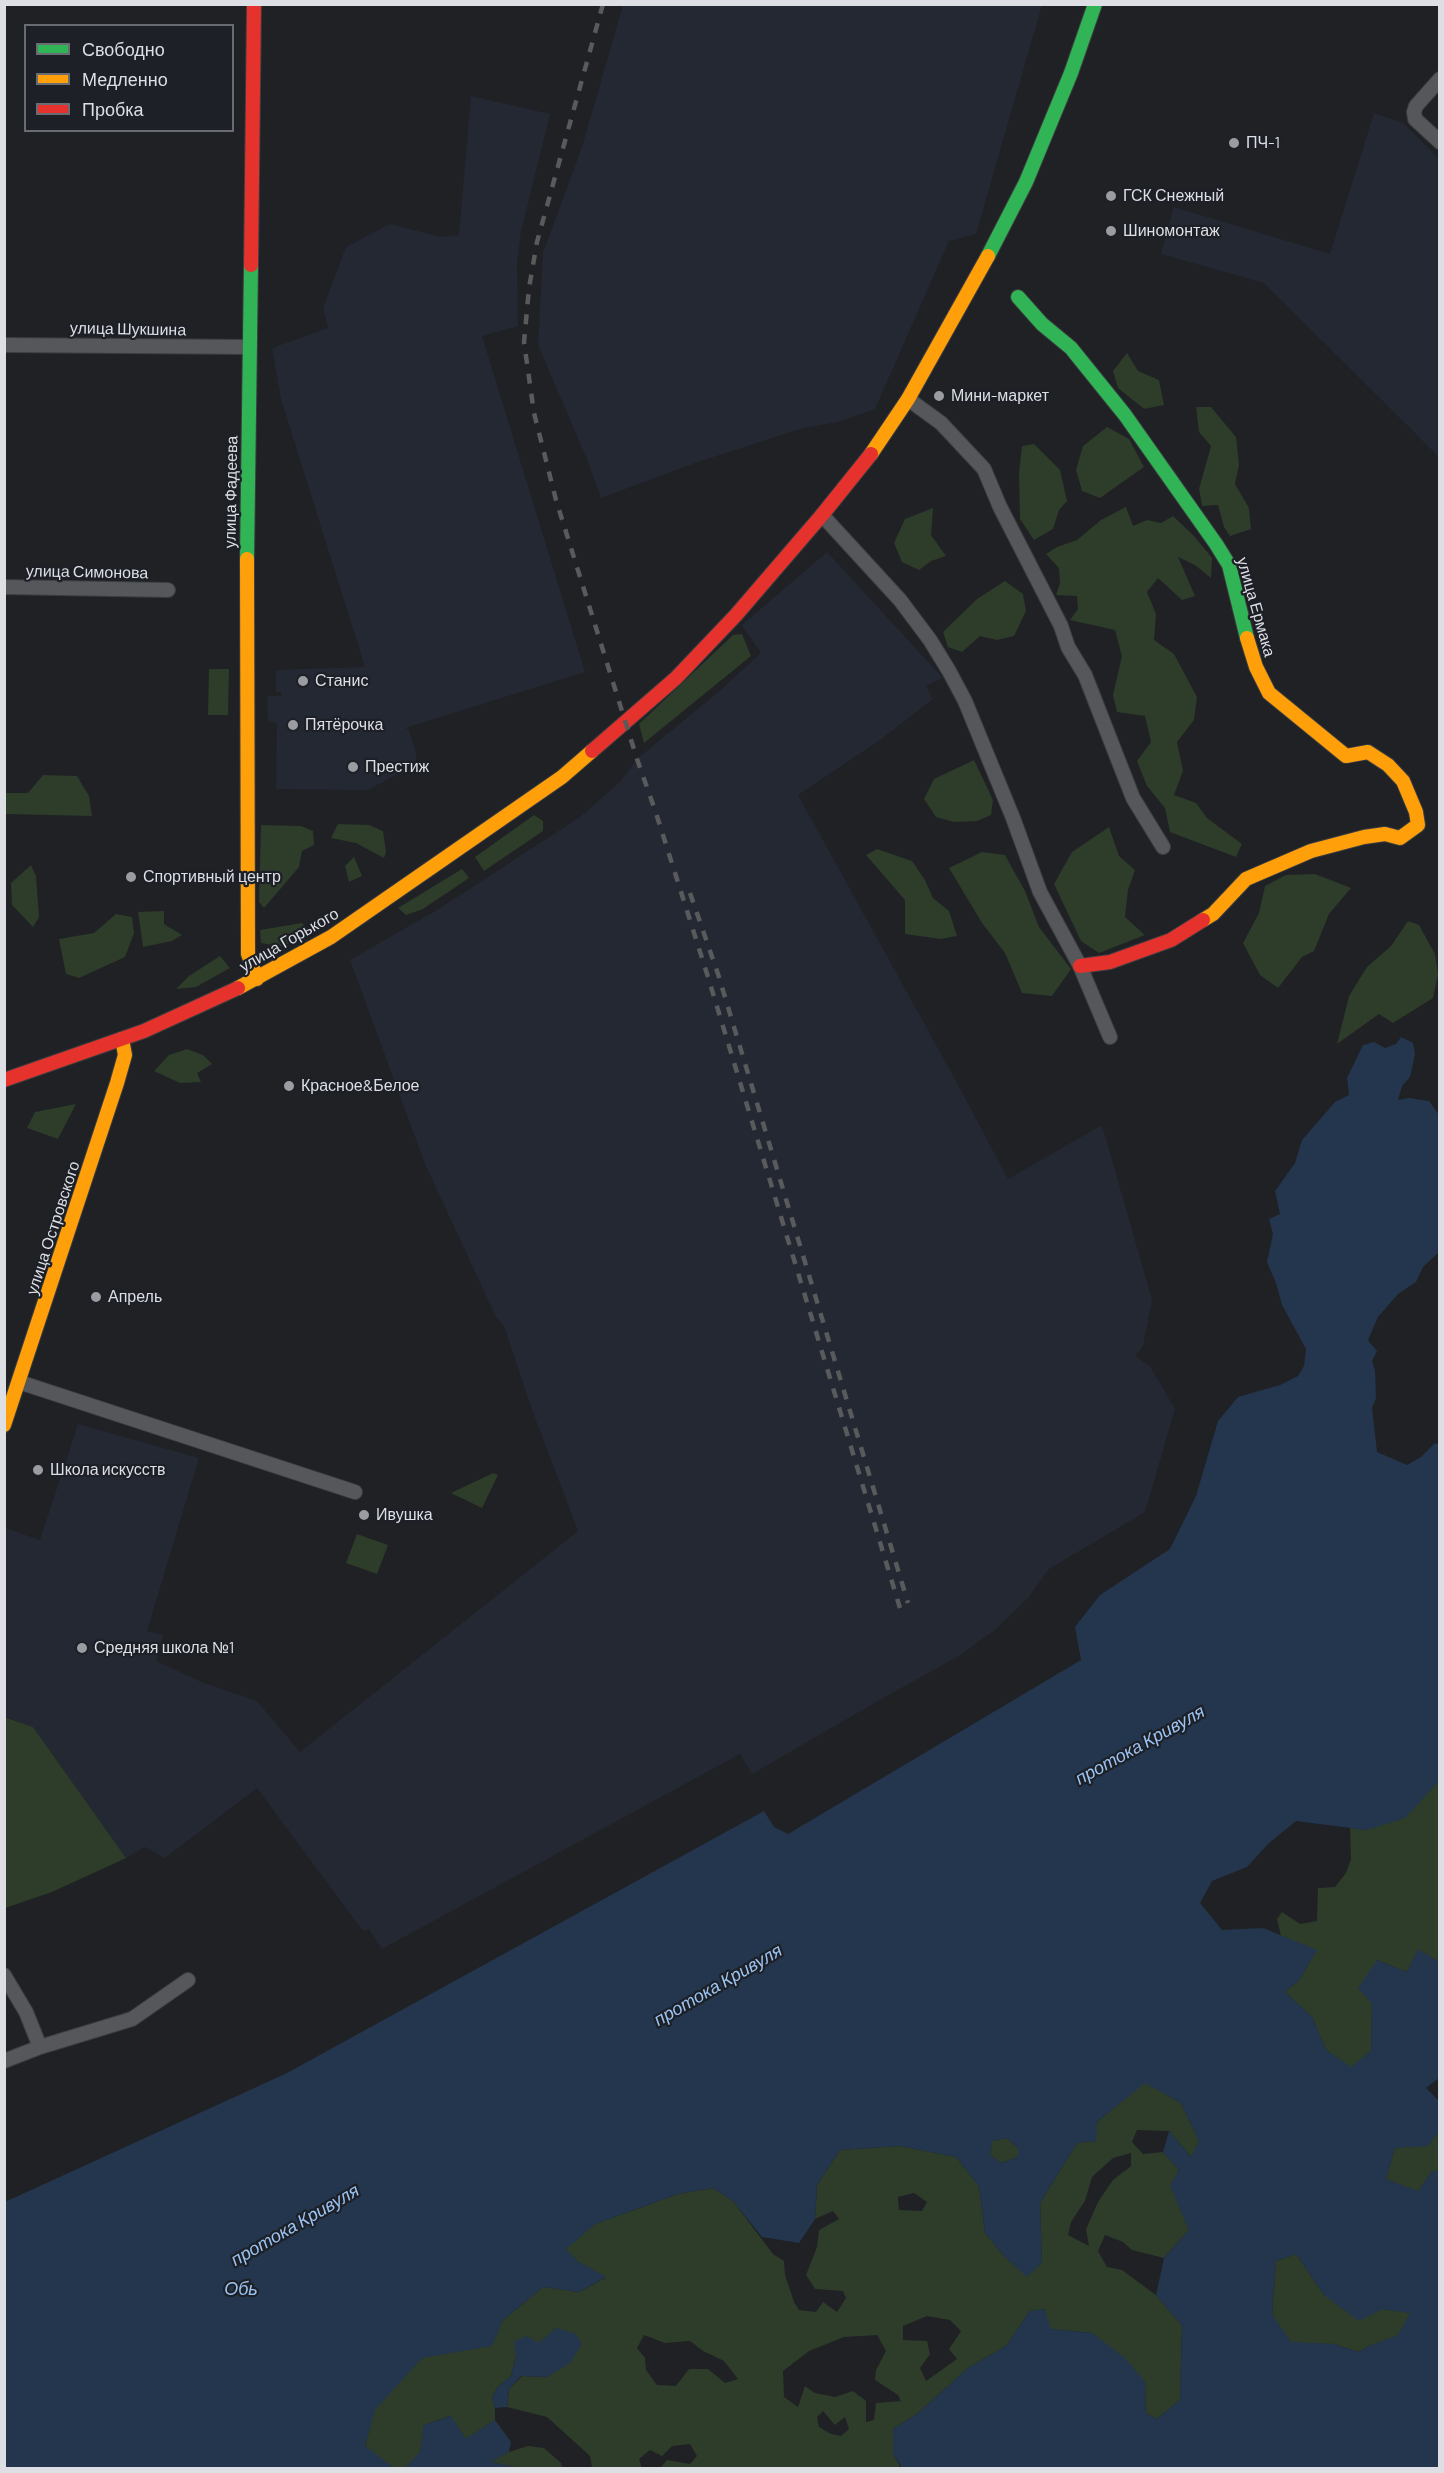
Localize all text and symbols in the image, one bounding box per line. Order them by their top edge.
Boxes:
legend [24,24,234,132]
text: Свободно [82,38,165,60]
text: Медленно [82,68,168,90]
text: Пробка [82,98,144,120]
place label: ПЧ-1 [1246,133,1280,153]
marker: ПЧ-1 [1227,136,1241,150]
place label: ГСК Снежный [1123,186,1224,206]
marker: ГСК Снежный [1104,189,1118,203]
place label: Шиномонтаж [1123,221,1220,241]
marker: Шиномонтаж [1104,224,1118,238]
street label: улица Шукшина [70,318,186,340]
place label: Мини-маркет [951,386,1049,406]
marker: Мини-маркет [932,389,946,403]
street label: улица Фадеева [220,436,242,548]
street label: улица Ермака [1233,555,1279,659]
street label: улица Симонова [26,561,148,583]
place label: Станис [315,671,368,691]
marker: Станис [296,674,310,688]
place label: Пятёрочка [305,715,383,735]
marker: Пятёрочка [286,718,300,732]
place label: Престиж [365,757,429,777]
marker: Престиж [346,760,360,774]
place label: Спортивный центр [143,867,281,887]
marker: Спортивный центр [124,870,138,884]
street label: улица Горького [236,904,342,976]
place label: Красное&Белое [301,1076,419,1096]
marker: Красное&Белое [282,1079,296,1093]
street label: улица Островского [22,1159,84,1297]
place label: Апрель [108,1287,162,1307]
marker: Апрель [89,1290,103,1304]
place label: Школа искусств [50,1460,166,1480]
marker: Школа искусств [31,1463,45,1477]
place label: Ивушка [376,1505,433,1525]
marker: Ивушка [357,1508,371,1522]
place label: Средняя школа №1 [94,1638,234,1658]
marker: Средняя школа №1 [75,1641,89,1655]
water label: протока Кривуля [1071,1700,1209,1790]
water label: протока Кривуля [650,1939,786,2031]
water label: протока Кривуля [227,2179,363,2271]
water label: Обь [224,2278,258,2300]

